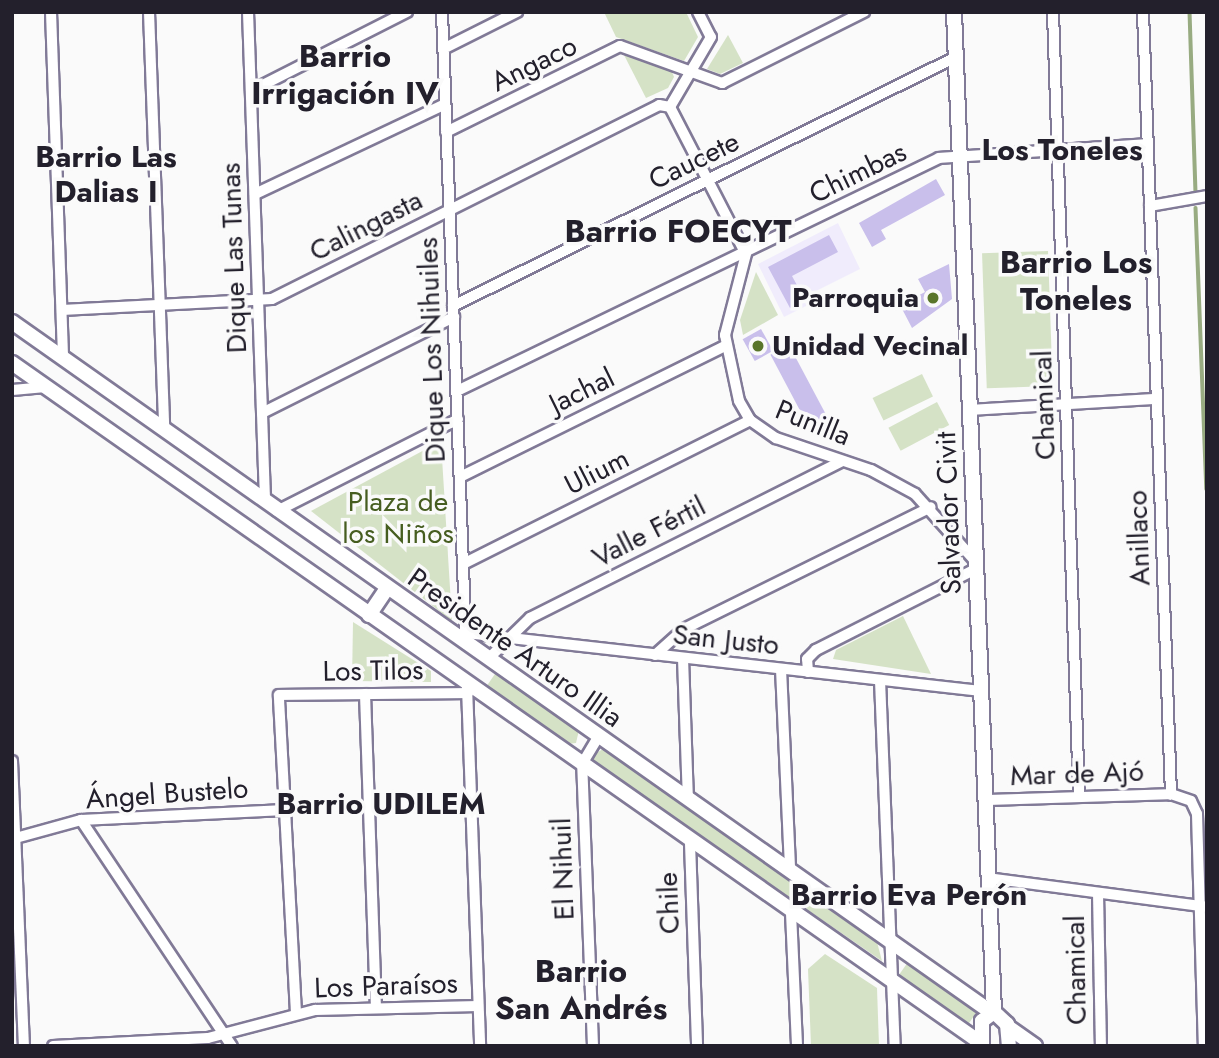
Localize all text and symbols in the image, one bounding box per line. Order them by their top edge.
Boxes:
street label: Angaco [486,29,582,99]
district label: Barrio Irrigación IV [251,38,439,113]
street label: Caucete [643,125,745,197]
district label: Los Toneles [981,132,1143,168]
street label: Chimbas [804,135,912,211]
district label: Barrio Las Dalias I [35,139,177,210]
street label: Dique Las Tunas [214,162,254,354]
street label: Calingasta [304,183,428,269]
district label: Barrio FOECYT [565,212,791,250]
street label: Dique Los Nihuiles [411,237,453,463]
district label: Barrio Los Toneles [1000,244,1152,319]
place label: Parroquia [792,281,919,315]
marker: Parroquia [925,290,941,306]
place label: Unidad Vecinal [772,329,968,363]
marker: Unidad Vecinal [750,338,766,354]
street label: Chamical [1025,350,1063,460]
street label: Jachal [544,361,620,421]
street label: Punilla [771,393,855,453]
street label: Salvador Civit [929,431,969,595]
street label: Ulium [559,442,635,502]
park label: Plaza de los Niños [342,485,454,551]
street label: Valle Fértil [587,489,711,575]
street label: Anillaco [1121,490,1157,586]
street label: Presidente Arturo Illia [401,561,629,735]
street label: San Justo [671,618,781,662]
street label: Los Tilos [322,653,424,689]
street label: Mar de Ajó [1010,755,1144,793]
street label: Ángel Bustelo [85,772,249,816]
district label: Barrio UDILEM [276,786,486,822]
street label: El Nihuil [544,817,582,921]
street label: Chile [651,871,687,935]
district label: Barrio Eva Perón [791,877,1027,913]
street label: Chamical [1058,915,1094,1025]
district label: Barrio San Andrés [495,953,667,1028]
street label: Los Paraísos [314,967,458,1005]

